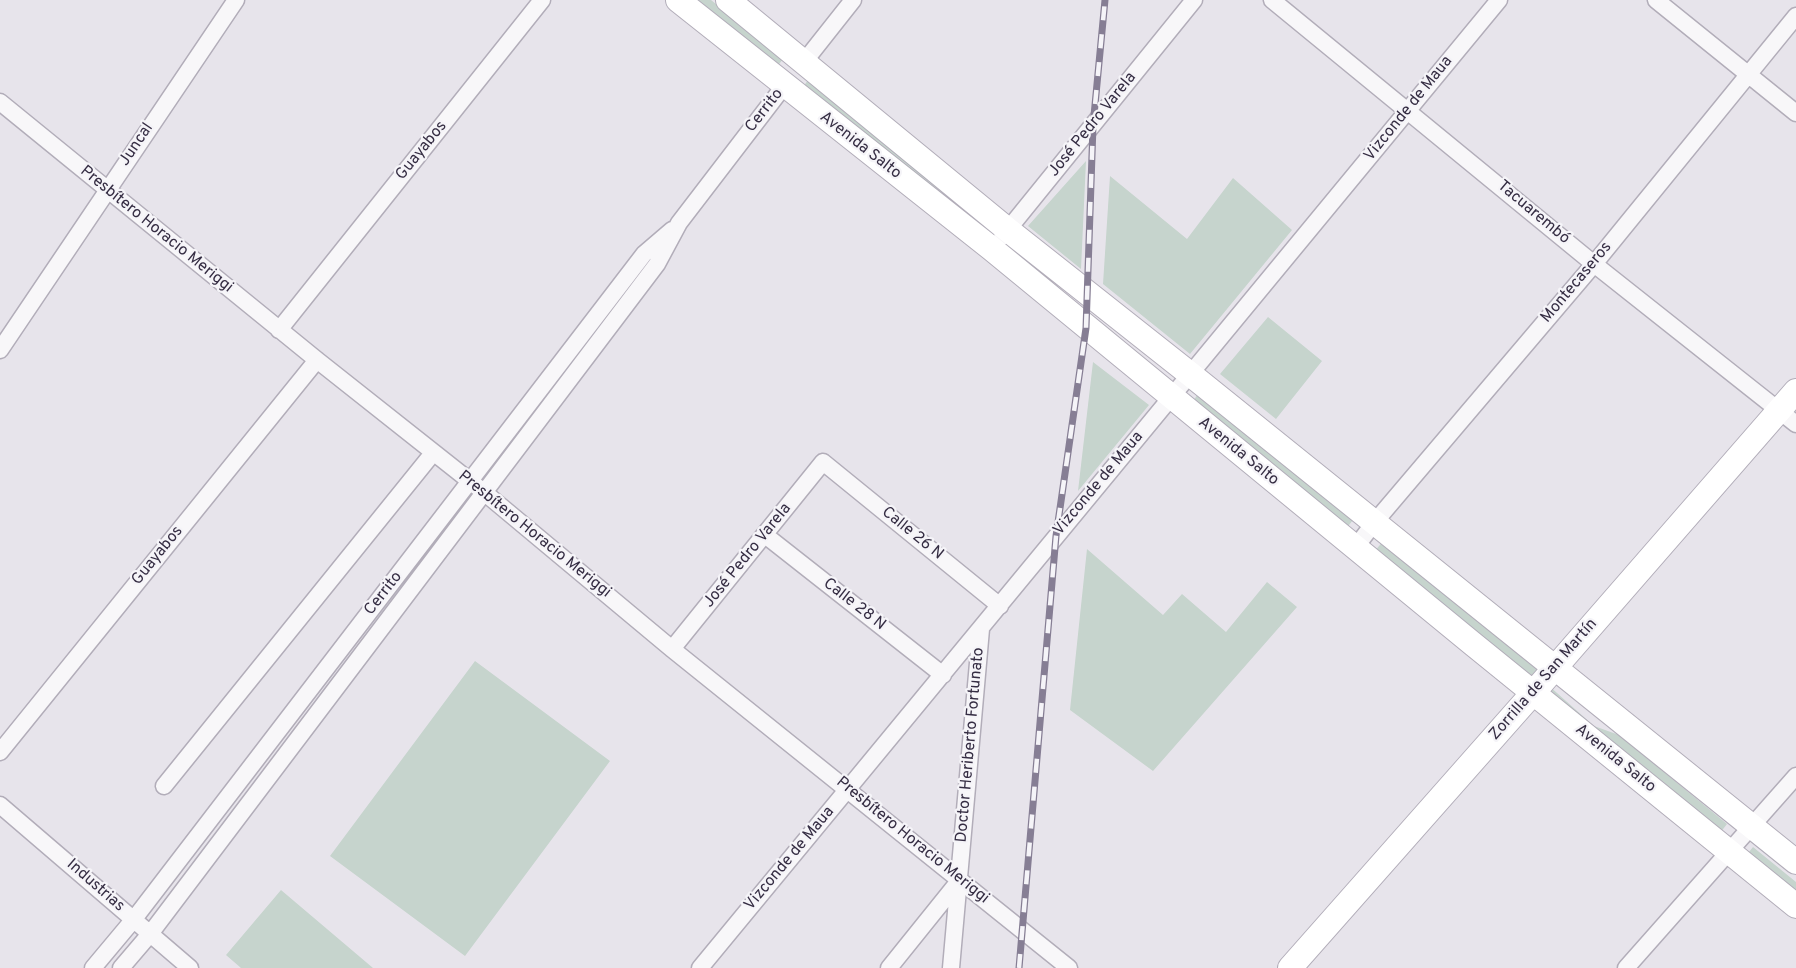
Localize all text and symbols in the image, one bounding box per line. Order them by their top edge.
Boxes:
street label: Vizconde de Maua [1361,53,1457,165]
street label: José Pedro Varela [1045,69,1141,181]
street label: Cerrito [742,85,788,137]
street label: Avenida Salto [815,108,905,184]
street label: Guayabos [392,118,452,184]
street label: Juncal [116,120,158,170]
street label: Presbítero Horacio Meriggi [76,162,236,298]
street label: Tacuarembó [1493,177,1573,249]
street label: Montecaseros [1538,239,1616,327]
street label: Avenida Salto [1194,414,1282,490]
street label: Vizconde de Maua [1050,428,1148,540]
street label: Presbítero Horacio Meriggi [454,467,614,603]
street label: José Pedro Varela [700,500,796,612]
street label: Calle 26 N [877,503,947,565]
street label: Guayabos [128,523,188,589]
street label: Cerrito [361,568,407,620]
street label: Calle 28 N [819,575,889,635]
street label: Zorrilla de San Martín [1486,615,1602,745]
street label: Doctor Heriberto Fortunato [953,647,989,843]
street label: Avenida Salto [1571,721,1659,797]
street label: Presbítero Horacio Meriggi [832,773,992,909]
street label: Vizconde de Maua [741,803,839,915]
street label: Industrias [62,856,128,916]

